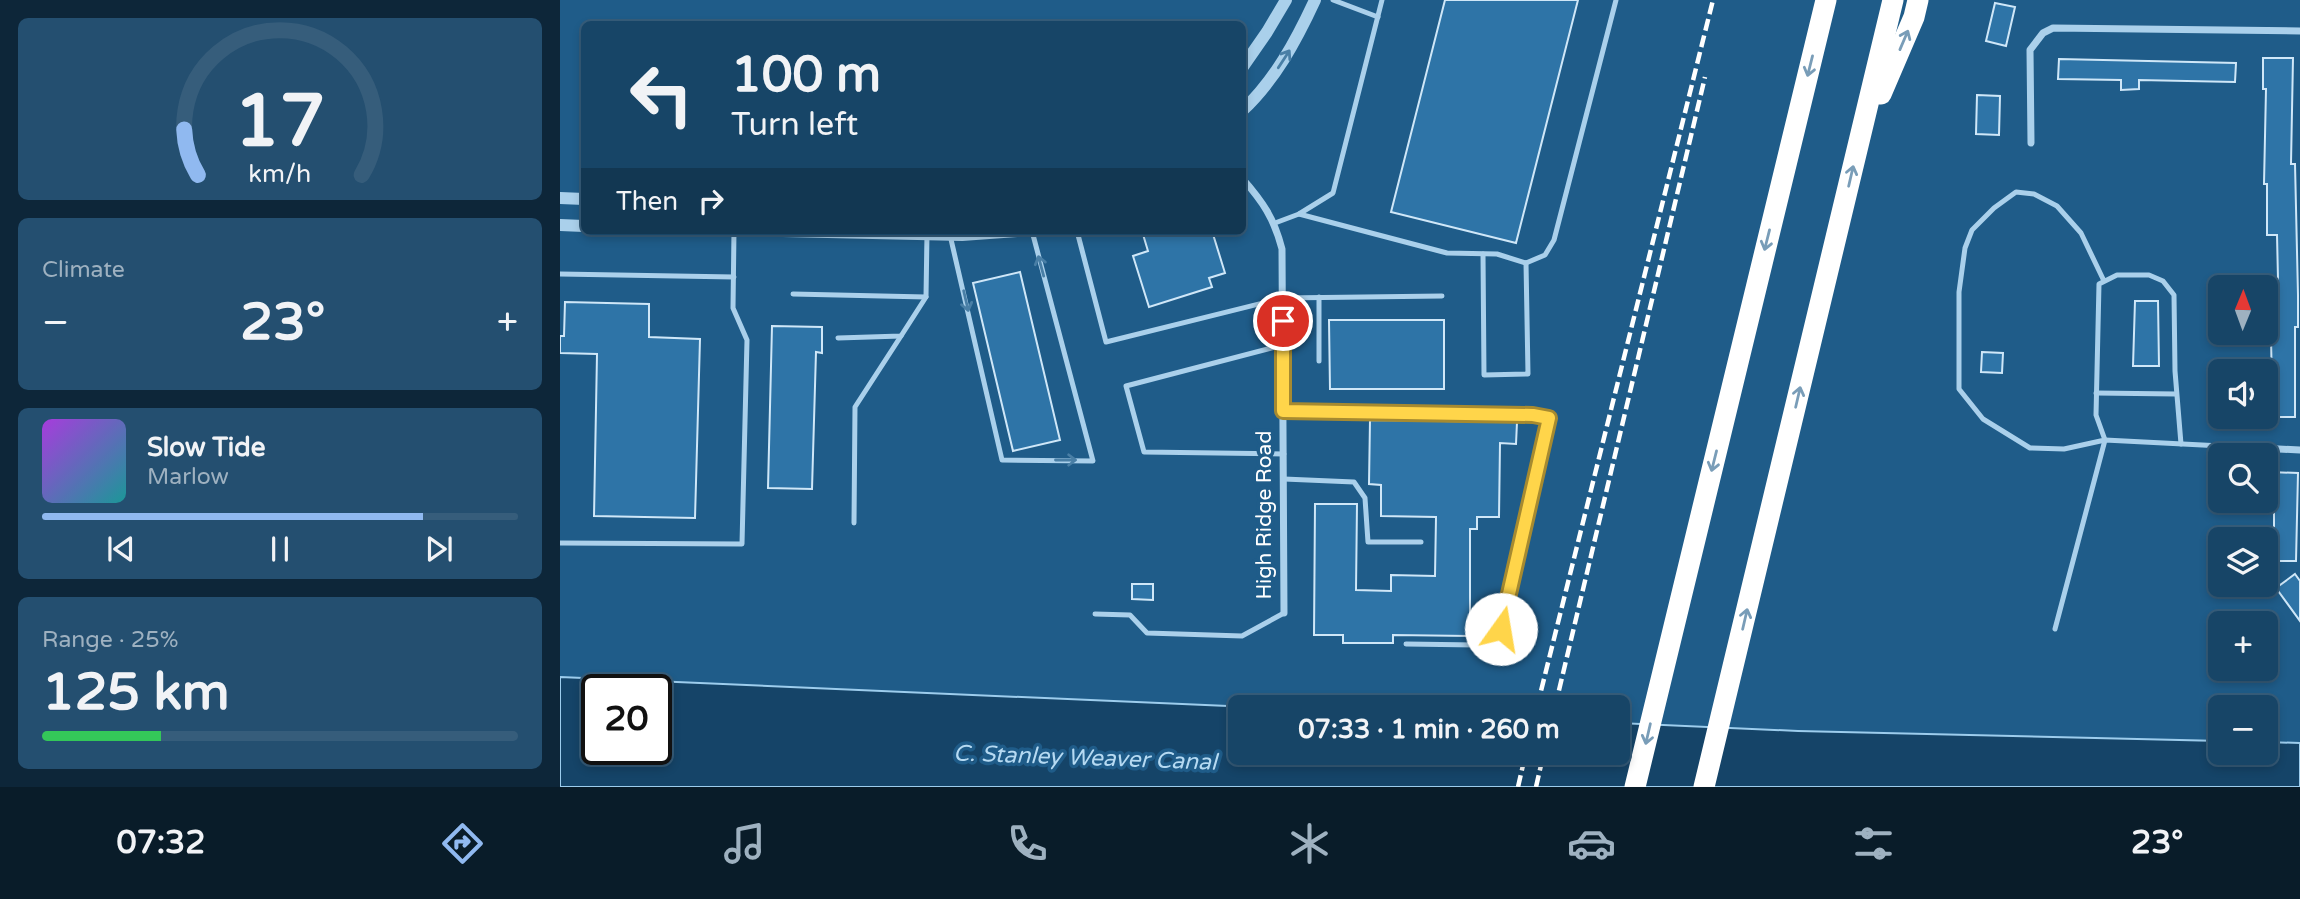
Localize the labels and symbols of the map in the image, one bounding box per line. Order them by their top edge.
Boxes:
one-way arrow [1898,30,1911,51]
one-way arrow [1277,50,1291,69]
one-way arrow [1803,54,1816,77]
one-way arrow [1845,165,1858,188]
one-way arrow [1760,228,1774,251]
one-way arrow [1034,256,1047,278]
north arrow [2208,275,2278,345]
one-way arrow [959,289,973,312]
pin [1253,291,1313,351]
one-way arrow [1792,387,1805,409]
street label: High Ridge Road [1252,430,1277,600]
one-way arrow [1707,449,1720,472]
one-way arrow [1055,453,1078,467]
position arrow [1464,592,1538,666]
one-way arrow [1739,608,1752,631]
speed limit sign: 20 [581,674,672,765]
one-way arrow [1640,722,1654,745]
water label: C. Stanley Weaver Canal [953,739,1219,777]

